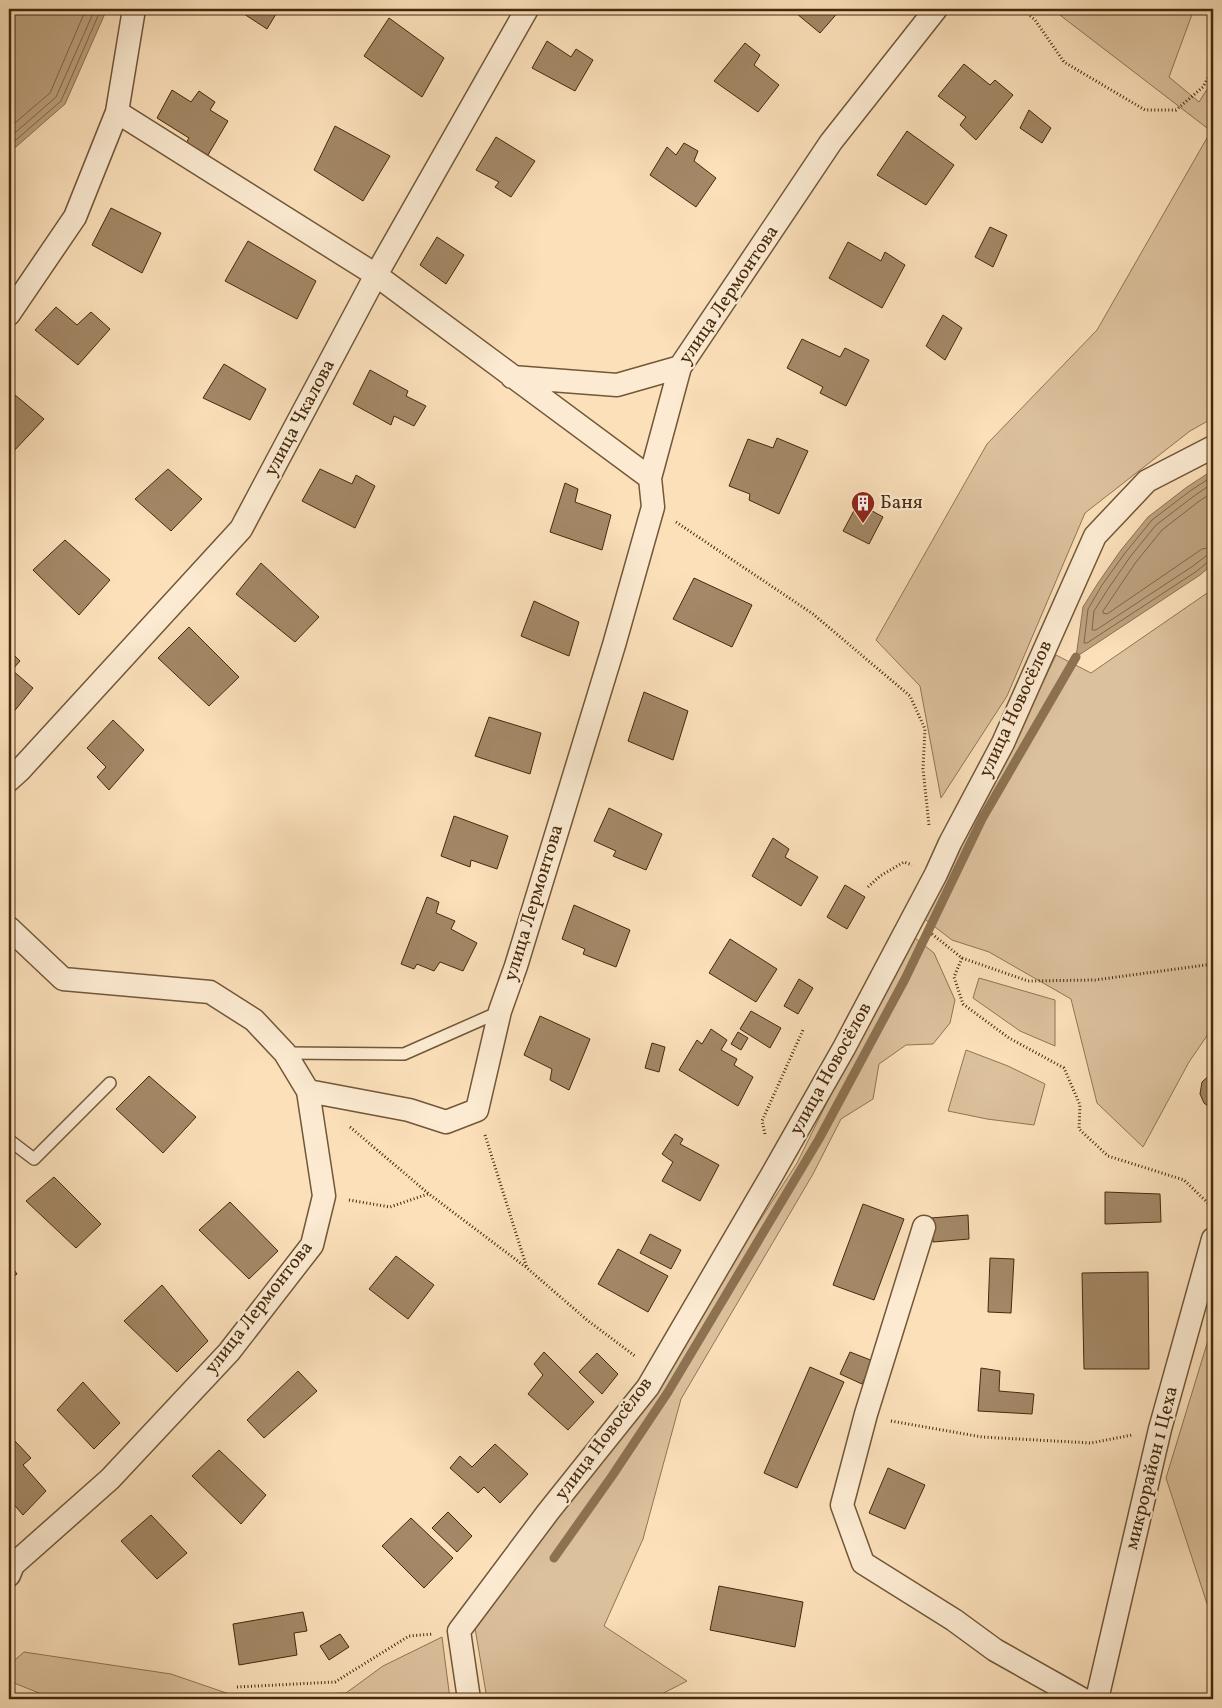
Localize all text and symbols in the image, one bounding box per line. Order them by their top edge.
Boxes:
street label: улица Лермонтова [673,220,785,370]
street label: улица Чкалова [258,355,342,481]
building icon: Баня [850,490,876,524]
place label: Баня [880,490,923,516]
street label: улица Новосёлов [973,636,1059,782]
street label: улица Лермонтова [498,822,570,984]
street label: улица Новосёлов [784,998,878,1140]
street label: улица Лермонтова [199,1236,319,1380]
street label: улица Новосёлов [549,1372,659,1506]
street label: микрорайон 1 Цеха [1119,1384,1185,1552]

